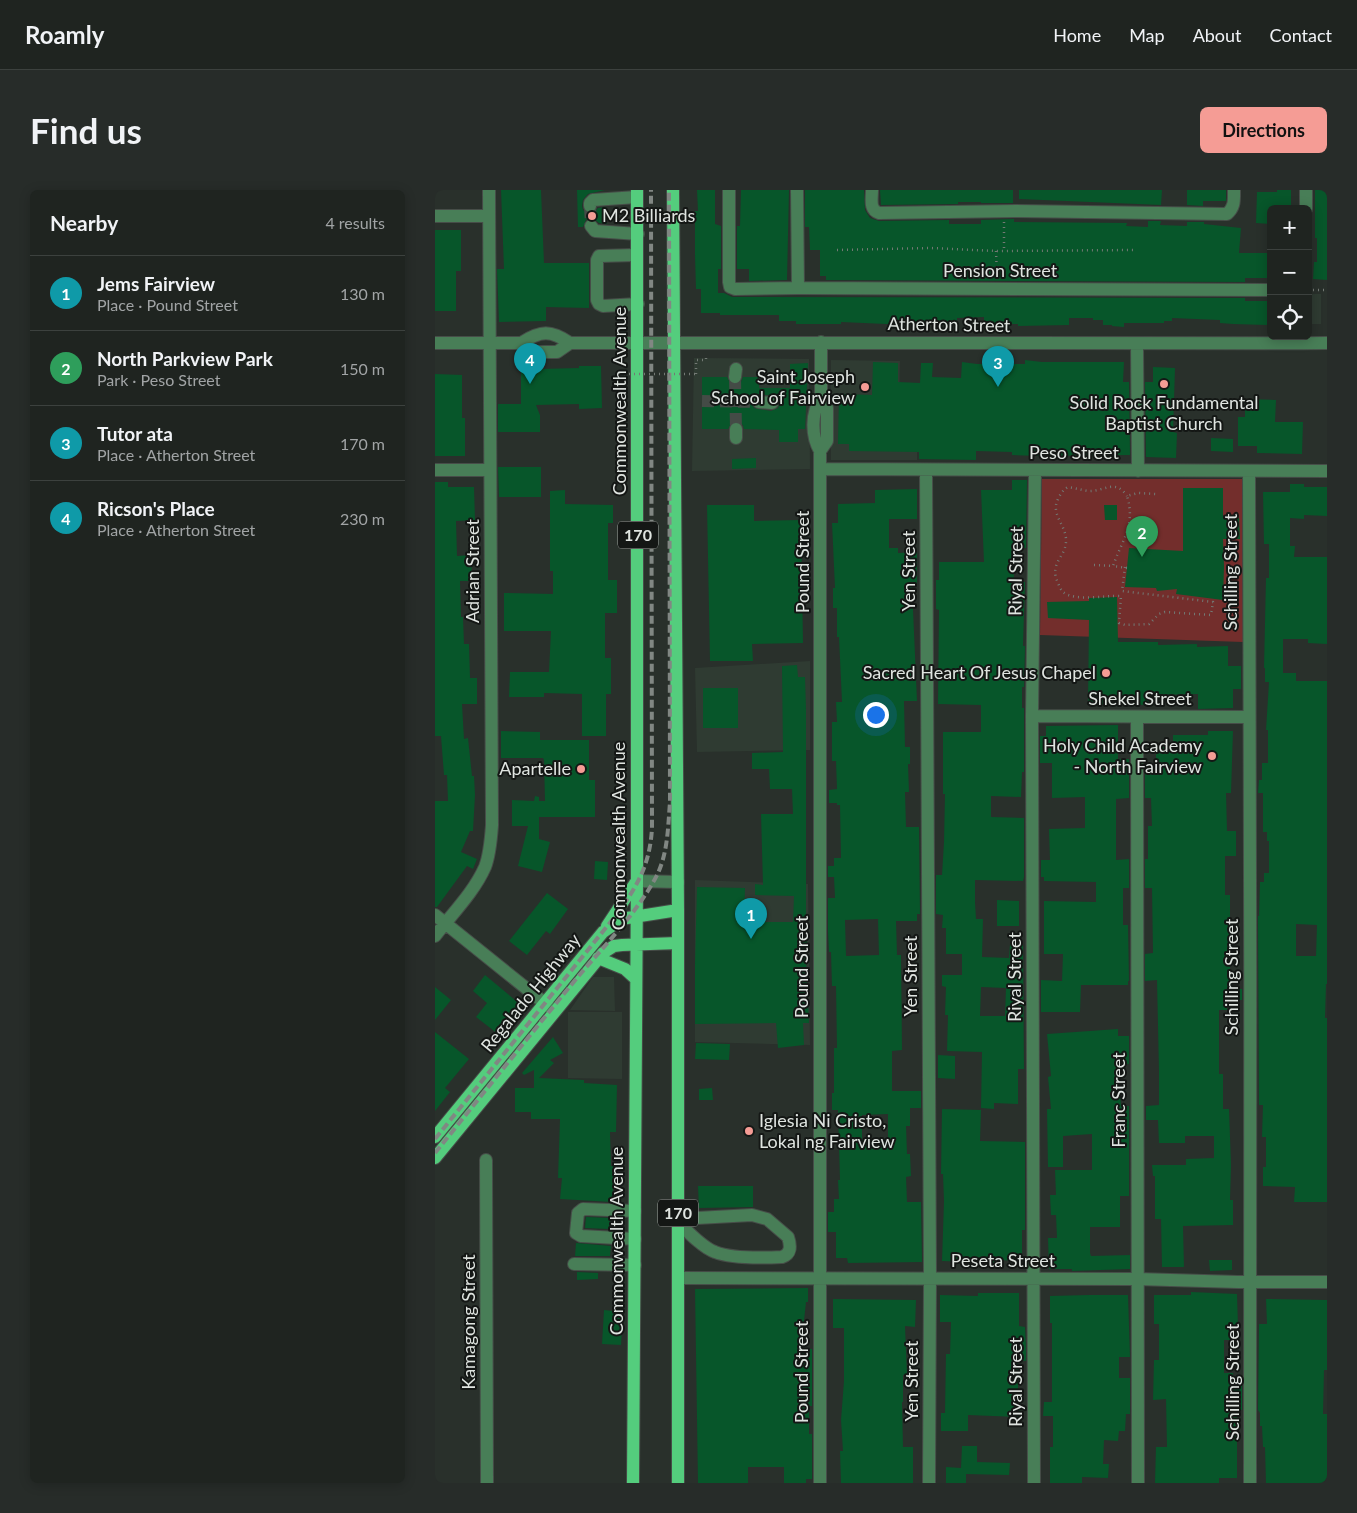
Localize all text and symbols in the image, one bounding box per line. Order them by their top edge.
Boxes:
text: Roamly [25,20,104,49]
text: Home [1053,24,1101,46]
text: Map [1129,24,1165,46]
text: About [1193,24,1242,46]
text: Contact [1270,24,1332,46]
button: Directions [1200,107,1327,153]
text: Find us [30,109,142,151]
place label: M2 Billiards [602,204,696,226]
map controls [1267,205,1312,340]
button: + [1267,205,1312,250]
text: Nearby [50,210,118,235]
marker: M2 Billiards [586,210,598,222]
text: 4 results [325,213,385,232]
button: − [1267,250,1312,295]
street label: Pension Street [943,259,1058,281]
text: Jems Fairview [97,272,215,295]
text: 1 [61,284,71,303]
text: 130 m [340,284,385,303]
text: Place · Pound Street [97,295,238,314]
button: locate [1267,295,1312,340]
street label: Commonwealth Avenue [608,307,630,495]
street label: Atherton Street [887,312,1011,336]
pin: 4 [514,343,546,384]
pin: 3 [982,346,1014,387]
text: North Parkview Park [97,347,273,370]
text: 2 [61,359,71,378]
text: 150 m [340,359,385,378]
place label: Saint Joseph School of Fairview [711,365,855,408]
text: Park · Peso Street [97,370,220,389]
marker: Solid Rock Fundamental Baptist Church [1158,378,1170,390]
marker: Saint Joseph School of Fairview [859,381,871,393]
place label: Solid Rock Fundamental Baptist Church [1070,391,1258,434]
text: Tutor ata [97,422,173,445]
text: 3 [61,434,71,453]
text: 170 m [340,434,385,453]
street label: Peso Street [1029,441,1119,463]
text: Place · Atherton Street [97,445,255,464]
text: Ricson's Place [97,497,215,520]
text: 4 [61,509,71,528]
text: 230 m [340,509,385,528]
street label: Pound Street [791,510,813,613]
street label: Schilling Street [1219,513,1241,630]
pin: 2 [1126,516,1158,557]
street label: Adrian Street [461,518,483,623]
text: Place · Atherton Street [97,520,255,539]
road number: 170 [618,522,658,548]
street label: Riyal Street [1003,525,1027,616]
street label: Yen Street [897,530,919,611]
place label: Sacred Heart Of Jesus Chapel [863,661,1096,683]
marker: Sacred Heart Of Jesus Chapel [1100,667,1112,679]
street label: Shekel Street [1088,687,1192,709]
your location [863,702,889,728]
place label: Holy Child Academy - North Fairview [1043,734,1203,777]
street label: Commonwealth Avenue [607,742,629,930]
marker: Holy Child Academy - North Fairview [1206,750,1218,762]
place label: Apartelle [499,757,571,779]
marker: Apartelle [575,763,587,775]
pin: 1 [735,898,767,939]
street label: Pound Street [790,915,812,1018]
street label: Schilling Street [1220,918,1242,1035]
street label: Regalado Highway [476,928,585,1056]
street label: Riyal Street [1003,932,1025,1022]
street label: Yen Street [899,935,921,1016]
street label: Franc Street [1107,1052,1129,1148]
place label: Iglesia Ni Cristo, Lokal ng Fairview [759,1109,895,1152]
marker: Iglesia Ni Cristo, Lokal ng Fairview [743,1125,755,1137]
street label: Commonwealth Avenue [605,1147,627,1335]
road number: 170 [658,1200,698,1226]
street label: Peseta Street [951,1249,1056,1271]
street label: Kamagong Street [457,1254,479,1390]
street label: Pound Street [790,1320,812,1423]
street label: Schilling Street [1221,1323,1243,1440]
street label: Riyal Street [1004,1337,1026,1427]
street label: Yen Street [900,1340,922,1421]

